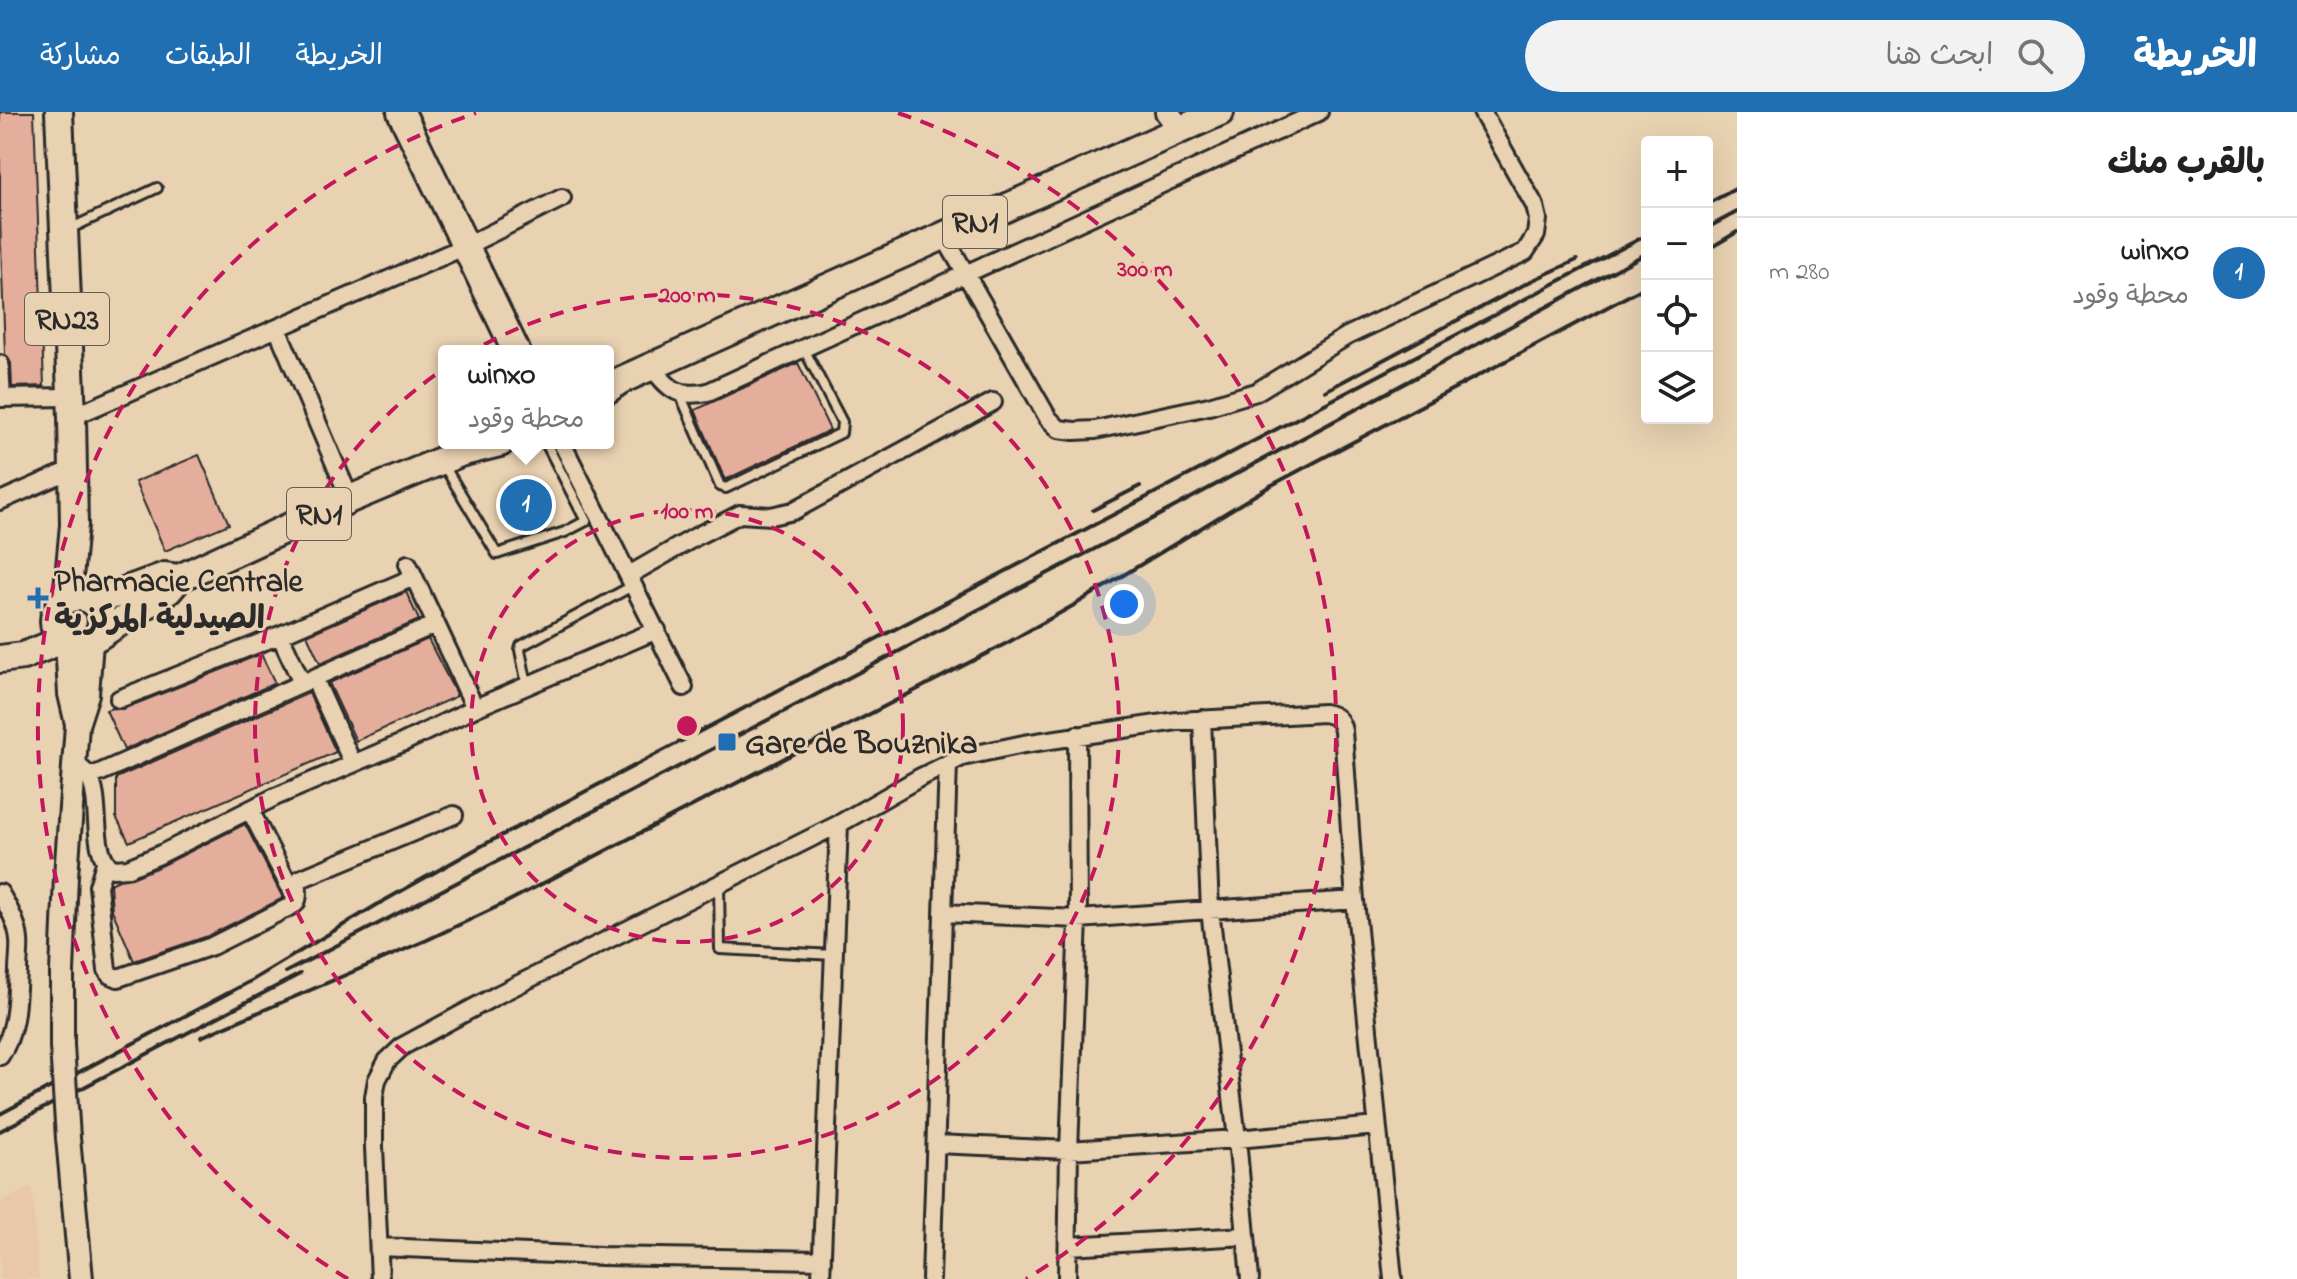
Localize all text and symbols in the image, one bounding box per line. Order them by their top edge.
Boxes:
search box [1525,20,2085,92]
text: الخريطة [2133,30,2257,86]
icon: search [2013,34,2057,78]
text: ابحث هنا [1886,35,1993,79]
text: مشاركة [40,37,121,78]
text: الطبقات [165,37,251,78]
text: الخريطة [295,37,383,78]
map controls [1641,136,1713,424]
button: + [1641,136,1713,208]
text: بالقرب منك [2107,140,2265,190]
road number: RN1 [943,196,1007,248]
button: − [1641,208,1713,280]
text: winxo [2121,230,2189,274]
text: 300 m [1116,253,1173,288]
text: 280 m [1769,254,1830,292]
text: 1 [2235,254,2243,292]
text: محطة وقود [2072,278,2189,316]
text: 200 m [657,279,716,314]
button: locate [1641,280,1713,352]
road number: RN23 [25,293,109,345]
popup [438,345,614,449]
button: layers [1641,352,1713,424]
text: winxo [468,354,536,398]
text: محطة وقود [468,402,584,440]
pin: 1 [500,475,552,535]
road number: RN1 [287,488,351,540]
text: 100 m [661,495,714,530]
place label: Pharmacie Centrale الصيدلية المركزية [54,560,304,644]
your location [1104,584,1144,624]
marker: Pharmacie Centrale الصيدلية المركزية [29,589,47,607]
centre of rings [673,712,701,740]
place label: Gare de Bouznika [745,722,978,769]
marker: Gare de Bouznika [716,731,738,753]

